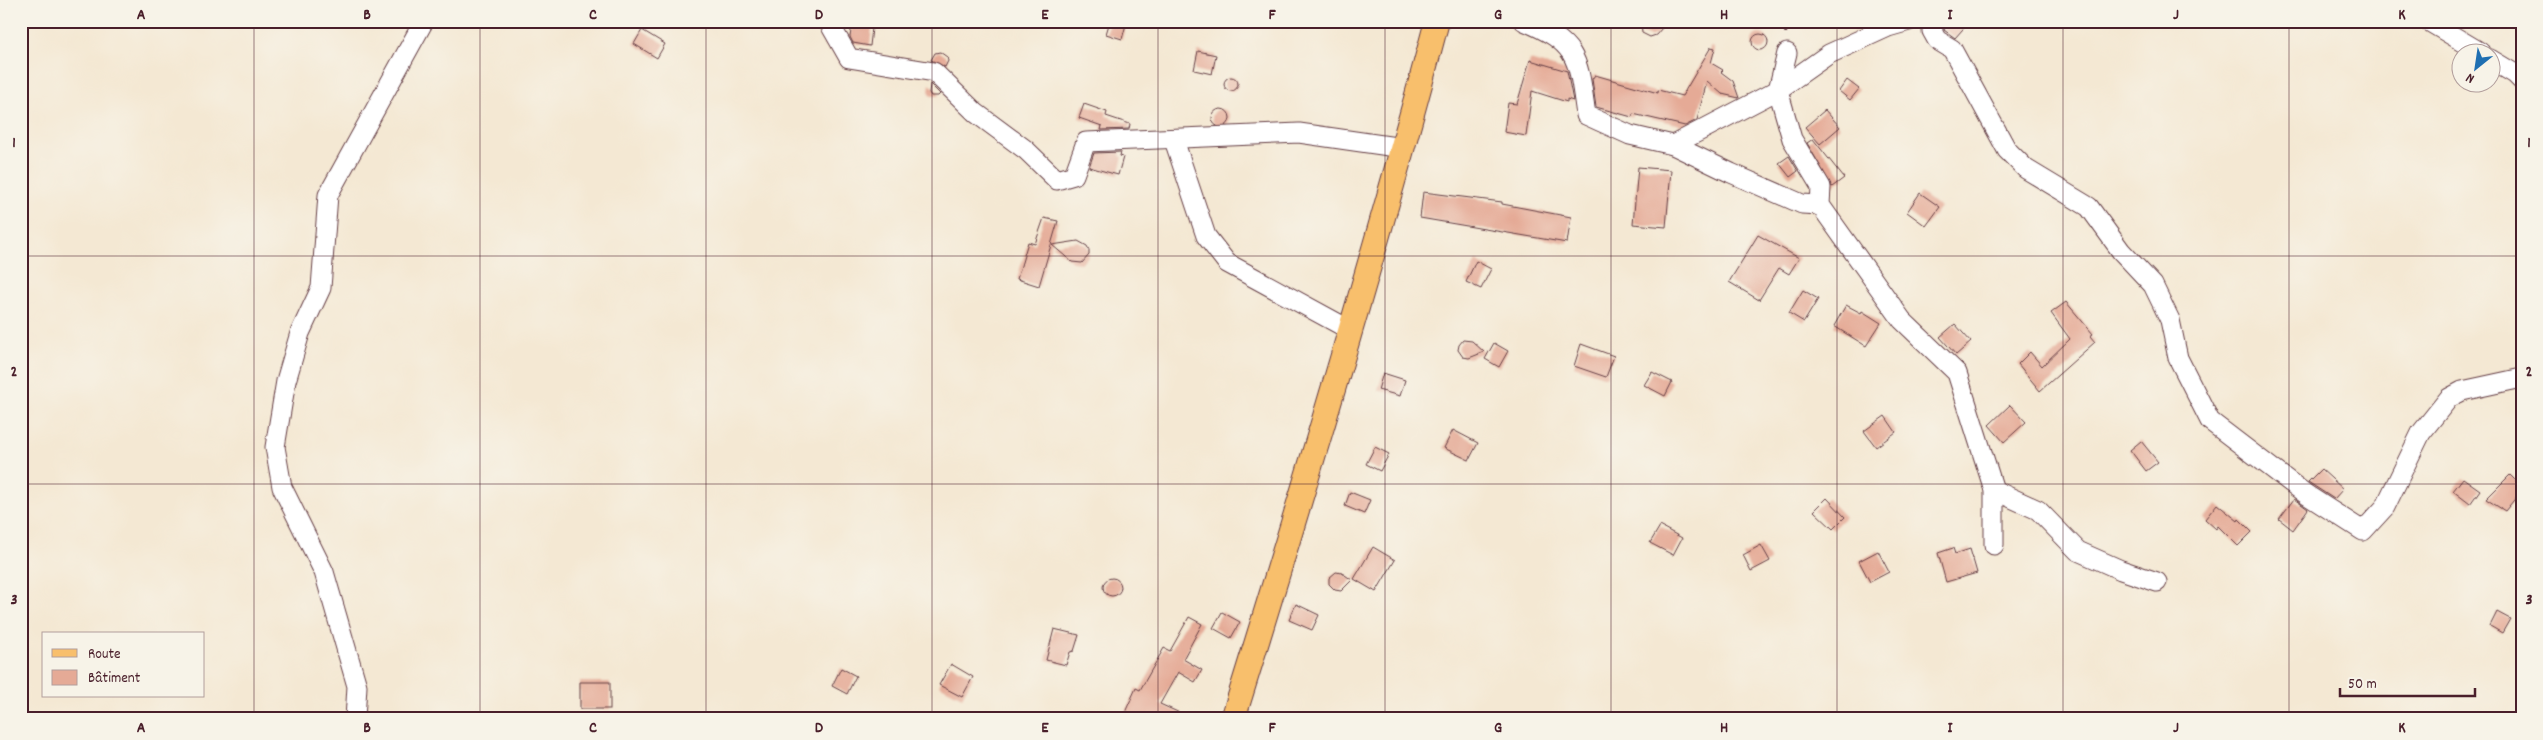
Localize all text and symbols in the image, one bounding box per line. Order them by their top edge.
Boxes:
text: A [137,4,146,27]
text: B [363,4,371,27]
text: C [589,4,597,27]
text: D [815,4,824,27]
text: E [1041,4,1049,27]
text: F [1268,4,1276,27]
text: G [1494,4,1502,27]
text: H [1720,4,1728,27]
text: I [1948,4,1954,27]
text: J [2173,4,2179,27]
text: K [2398,4,2406,27]
north arrow [2450,42,2500,92]
text: N [2462,67,2478,88]
text: 1 [12,132,16,155]
text: 1 [2527,132,2531,155]
text: 2 [11,361,18,384]
text: 2 [2526,361,2533,384]
text: 3 [10,589,18,612]
text: 3 [2525,589,2533,612]
legend [42,632,205,698]
text: Route [88,644,121,666]
scale bar [2340,665,2476,697]
text: Bâtiment [88,668,141,690]
text: 50 m [2348,674,2377,696]
text: A [137,717,146,740]
text: B [363,717,371,740]
text: C [589,717,597,740]
text: D [815,717,824,740]
text: E [1041,717,1049,740]
text: F [1268,717,1276,740]
text: G [1494,717,1502,740]
text: H [1720,717,1728,740]
text: I [1948,717,1954,740]
text: J [2173,717,2179,740]
text: K [2398,717,2406,740]

